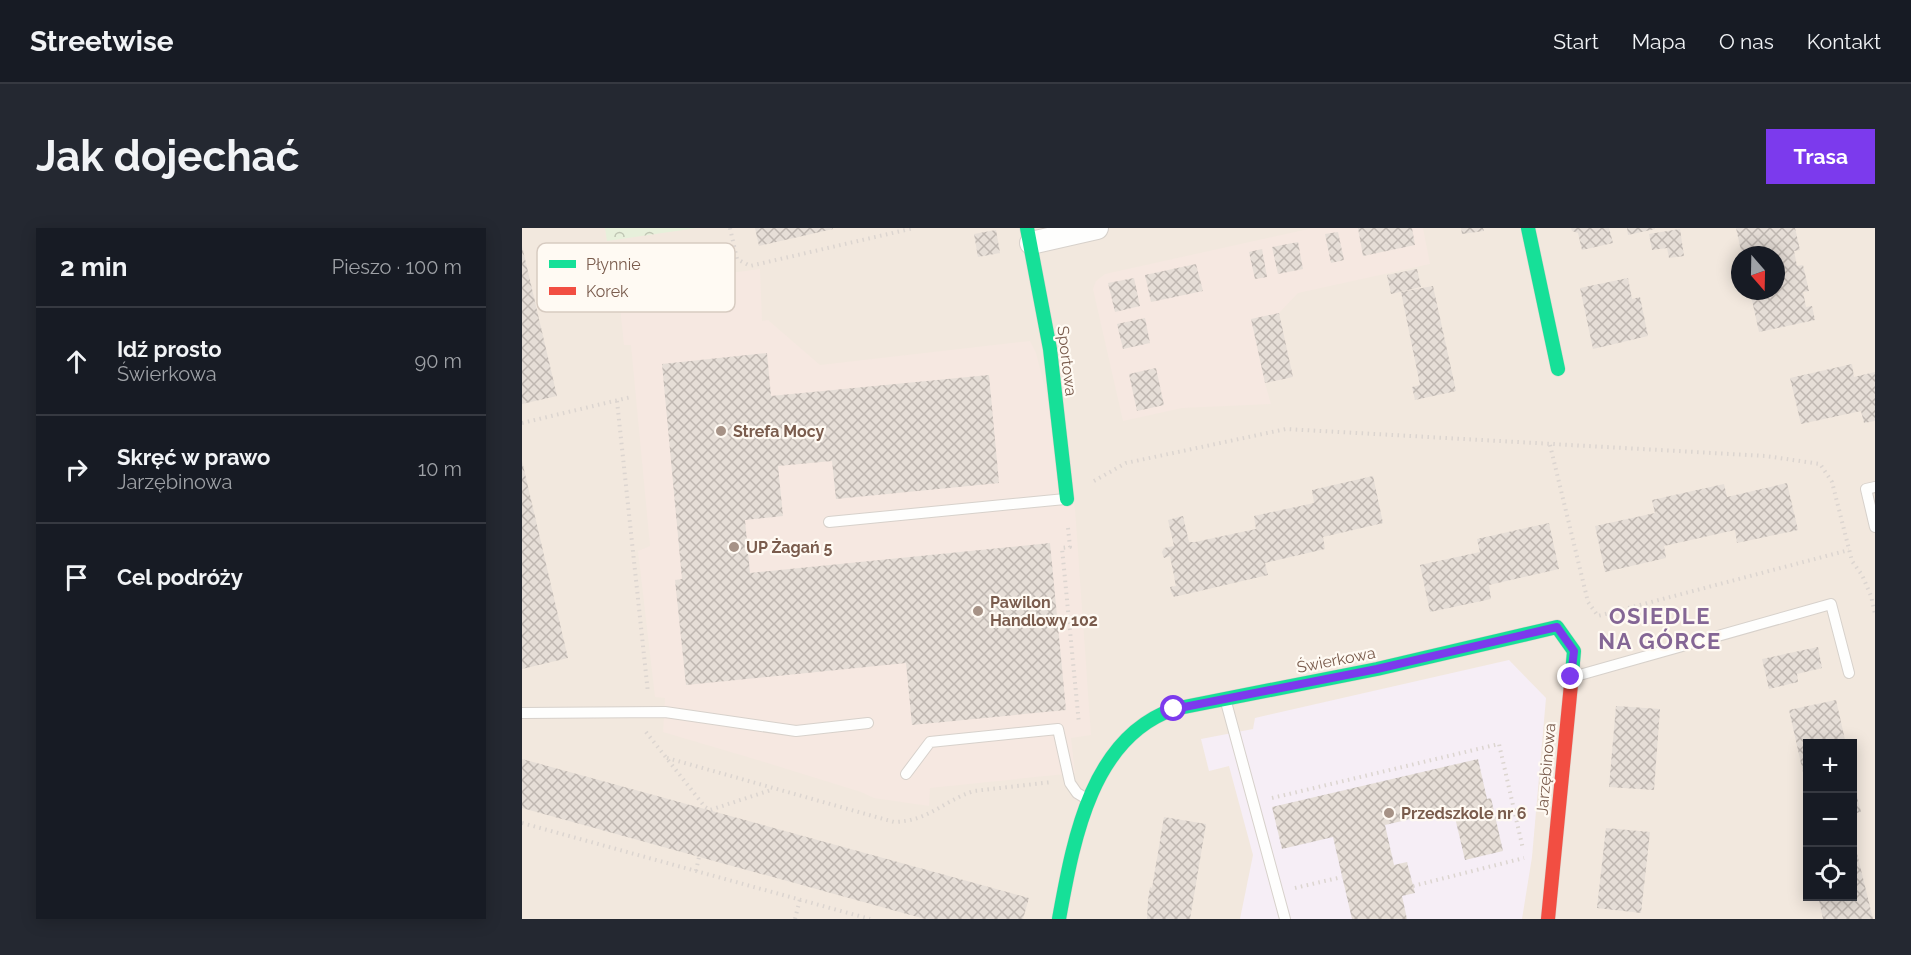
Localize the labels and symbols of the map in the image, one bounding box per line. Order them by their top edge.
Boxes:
legend [537,243,735,312]
north arrow [1731,246,1785,300]
text: Płynnie [586,255,641,274]
text: Korek [586,282,629,301]
street label: Sportowa [1053,325,1081,397]
place label: Strefa Mocy [733,422,825,441]
marker: Strefa Mocy [714,424,728,438]
place label: UP Żagań 5 [746,537,832,557]
marker: UP Żagań 5 [727,540,741,554]
place label: Pawilon Handlowy 102 [990,593,1098,630]
district label: OSIEDLE NA GÓRCE [1598,603,1722,654]
marker: Pawilon Handlowy 102 [971,604,985,618]
street label: Świerkowa [1295,642,1377,677]
route end [1557,663,1583,689]
route start [1160,695,1186,721]
street label: Jarzębinowa [1533,722,1559,816]
place label: Przedszkole nr 6 [1401,804,1527,823]
marker: Przedszkole nr 6 [1382,806,1396,820]

